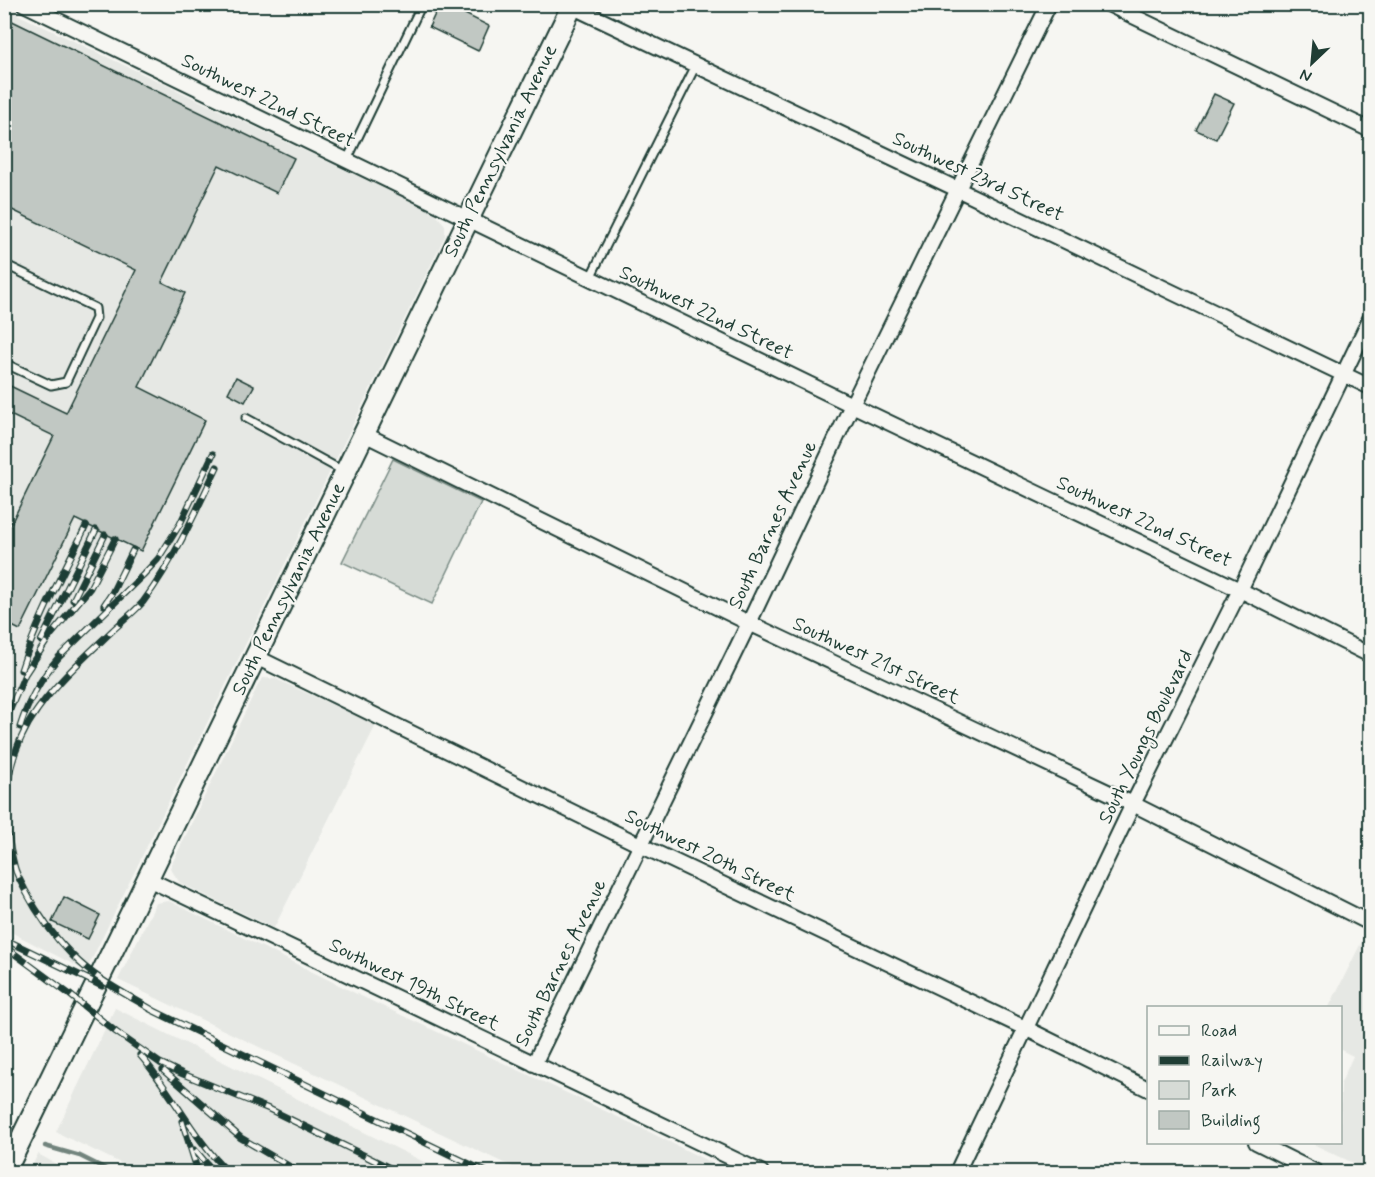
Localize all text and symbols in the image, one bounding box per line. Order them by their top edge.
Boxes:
north arrow [1282,33,1342,93]
street label: South Pennsylvania Avenue [438,40,564,262]
street label: Southwest 22nd Street [176,47,360,155]
text: N [1297,63,1315,87]
street label: Southwest 23rd Street [888,125,1068,229]
street label: Southwest 22nd Street [614,259,798,367]
street label: South Barnes Avenue [722,436,824,614]
street label: Southwest 22nd Street [1052,470,1236,574]
street label: South Pennsylvania Avenue [226,478,352,700]
street label: Southwest 21st Street [788,610,964,712]
street label: South Youngs Boulevard [1092,645,1201,829]
street label: Southwest 20th Street [620,803,800,909]
street label: South Barnes Avenue [509,875,613,1051]
street label: Southwest 19th Street [324,932,504,1038]
legend [1147,1006,1342,1144]
text: Road [1201,1019,1237,1043]
text: Railway [1201,1049,1263,1073]
text: Park [1201,1079,1237,1103]
text: Building [1201,1109,1261,1135]

